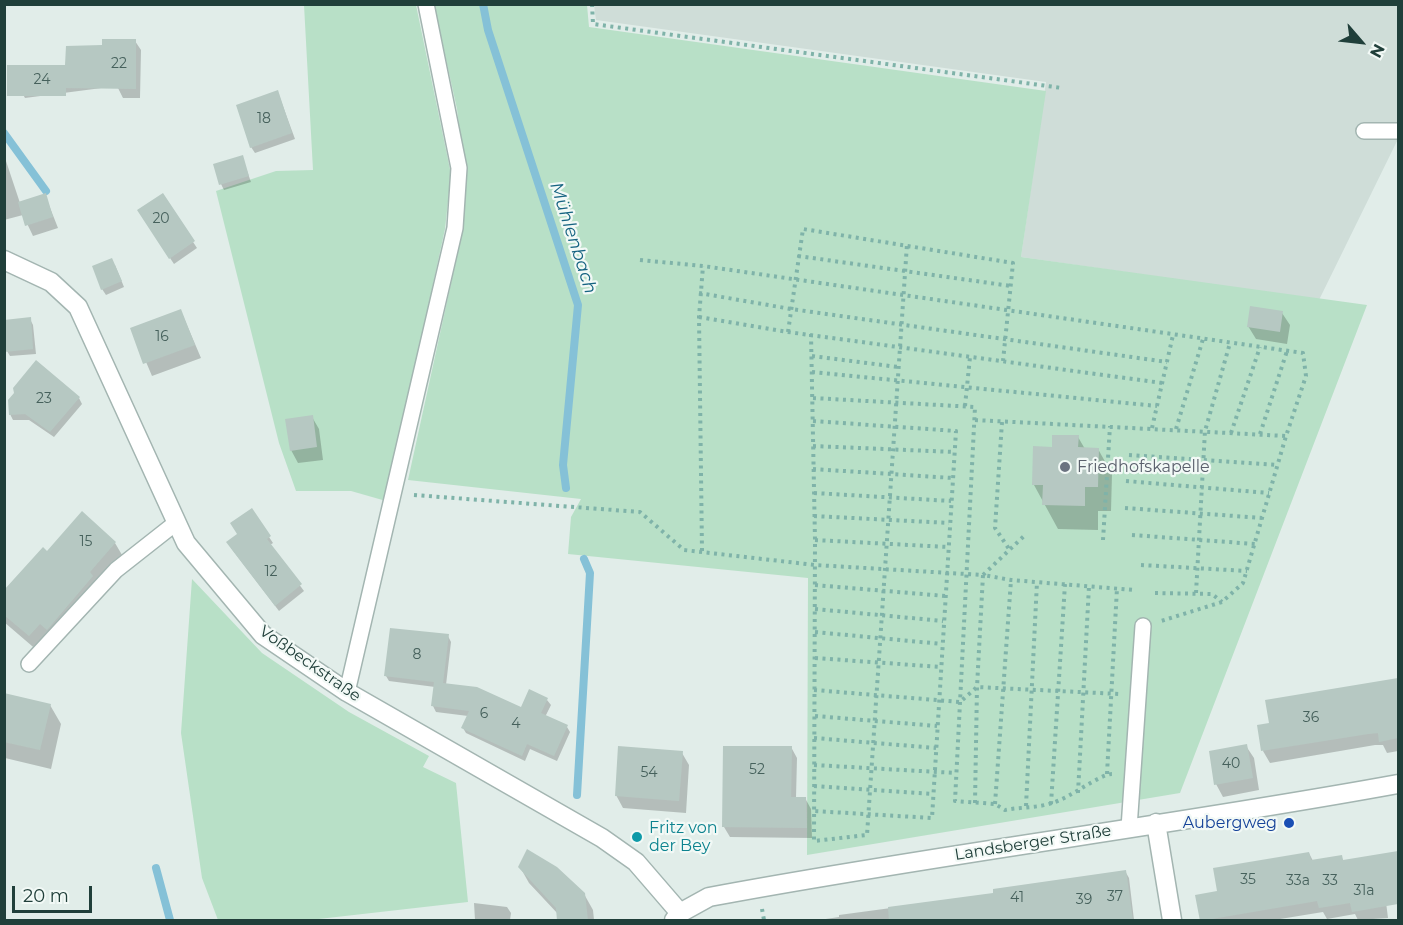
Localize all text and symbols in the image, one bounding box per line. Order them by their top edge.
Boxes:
north arrow [1331,12,1391,72]
text: N [1366,41,1389,61]
house number: 22 [111,56,127,72]
house number: 24 [34,72,50,88]
house number: 18 [257,111,271,127]
water label: Mühlenbach [545,180,601,296]
house number: 20 [152,211,170,227]
house number: 16 [155,329,169,345]
house number: 23 [36,391,52,407]
place label: Friedhofskapelle [1077,457,1210,477]
marker: Friedhofskapelle [1058,460,1072,474]
house number: 15 [80,534,92,550]
house number: 12 [264,564,278,580]
street label: Voßbeckstraße [256,622,364,706]
house number: 8 [413,647,421,663]
house number: 6 [480,706,488,722]
house number: 36 [1303,710,1319,726]
house number: 4 [511,716,521,732]
house number: 40 [1222,756,1240,772]
house number: 52 [749,762,765,778]
house number: 54 [640,765,658,781]
place label: Aubergweg [1183,813,1277,833]
marker: Aubergweg [1282,816,1296,830]
place label: Fritz von der Bey [649,818,718,856]
street label: Landsberger Straße [953,821,1113,865]
marker: Fritz von der Bey [630,830,644,844]
house number: 35 [1240,872,1256,888]
house number: 33a [1286,873,1310,889]
house number: 33 [1322,873,1338,889]
scale bar [15,874,94,912]
house number: 31a [1353,883,1375,899]
text: 20 m [23,885,69,907]
house number: 37 [1107,889,1123,905]
house number: 41 [1010,890,1024,906]
house number: 39 [1076,892,1092,908]

